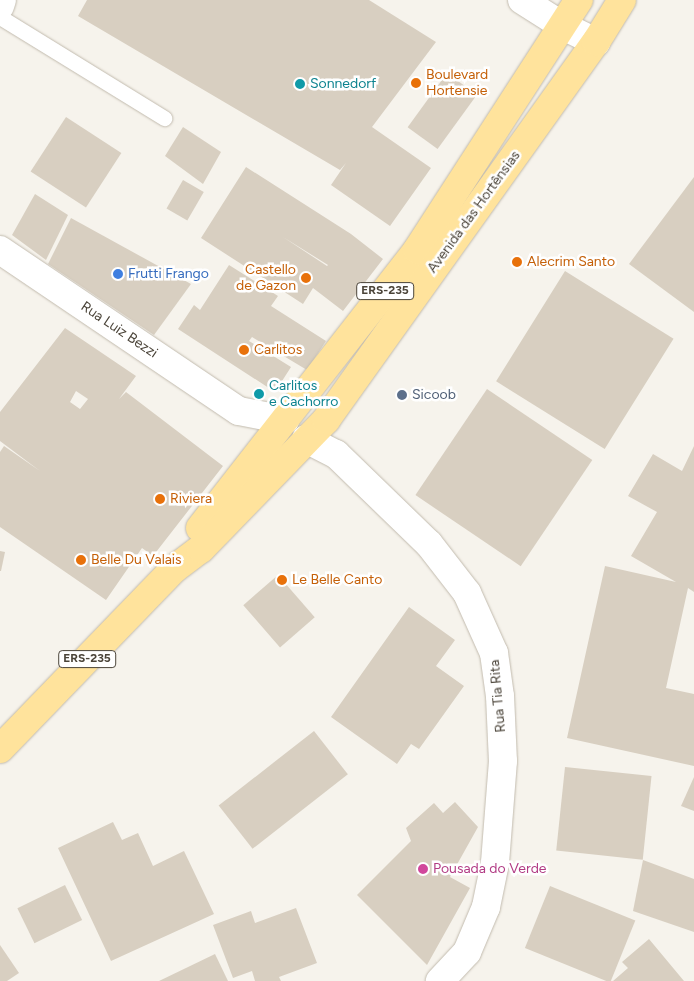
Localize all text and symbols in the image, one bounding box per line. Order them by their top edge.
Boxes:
place label: Boulevard Hortensie [426,67,488,100]
place label: Sonnedorf [310,76,376,92]
marker: Boulevard Hortensie [410,77,422,89]
marker: Sonnedorf [294,78,306,90]
street label: Avenida das Hortênsias [424,148,524,276]
place label: Alecrim Santo [527,254,615,270]
marker: Alecrim Santo [511,256,523,268]
place label: Castello de Gazon [236,262,296,294]
place label: Frutti Frango [128,266,209,282]
marker: Frutti Frango [112,268,124,280]
marker: Castello de Gazon [300,272,312,284]
road number: ERS-235 [355,282,415,300]
street label: Rua Luiz Bezzi [77,298,161,362]
place label: Carlitos [254,342,302,358]
marker: Carlitos [238,344,250,356]
place label: Carlitos e Cachorro [269,378,338,411]
place label: Sicoob [412,387,456,403]
marker: Carlitos e Cachorro [253,388,265,400]
marker: Sicoob [396,389,408,401]
place label: Riviera [170,491,212,507]
marker: Riviera [154,493,166,505]
place label: Belle Du Valais [91,552,182,568]
marker: Belle Du Valais [75,554,87,566]
place label: Le Belle Canto [292,572,382,588]
marker: Le Belle Canto [276,574,288,586]
road number: ERS-235 [57,650,117,669]
street label: Rua Tia Rita [486,659,510,733]
place label: Pousada do Verde [433,861,547,877]
marker: Pousada do Verde [417,863,429,875]

